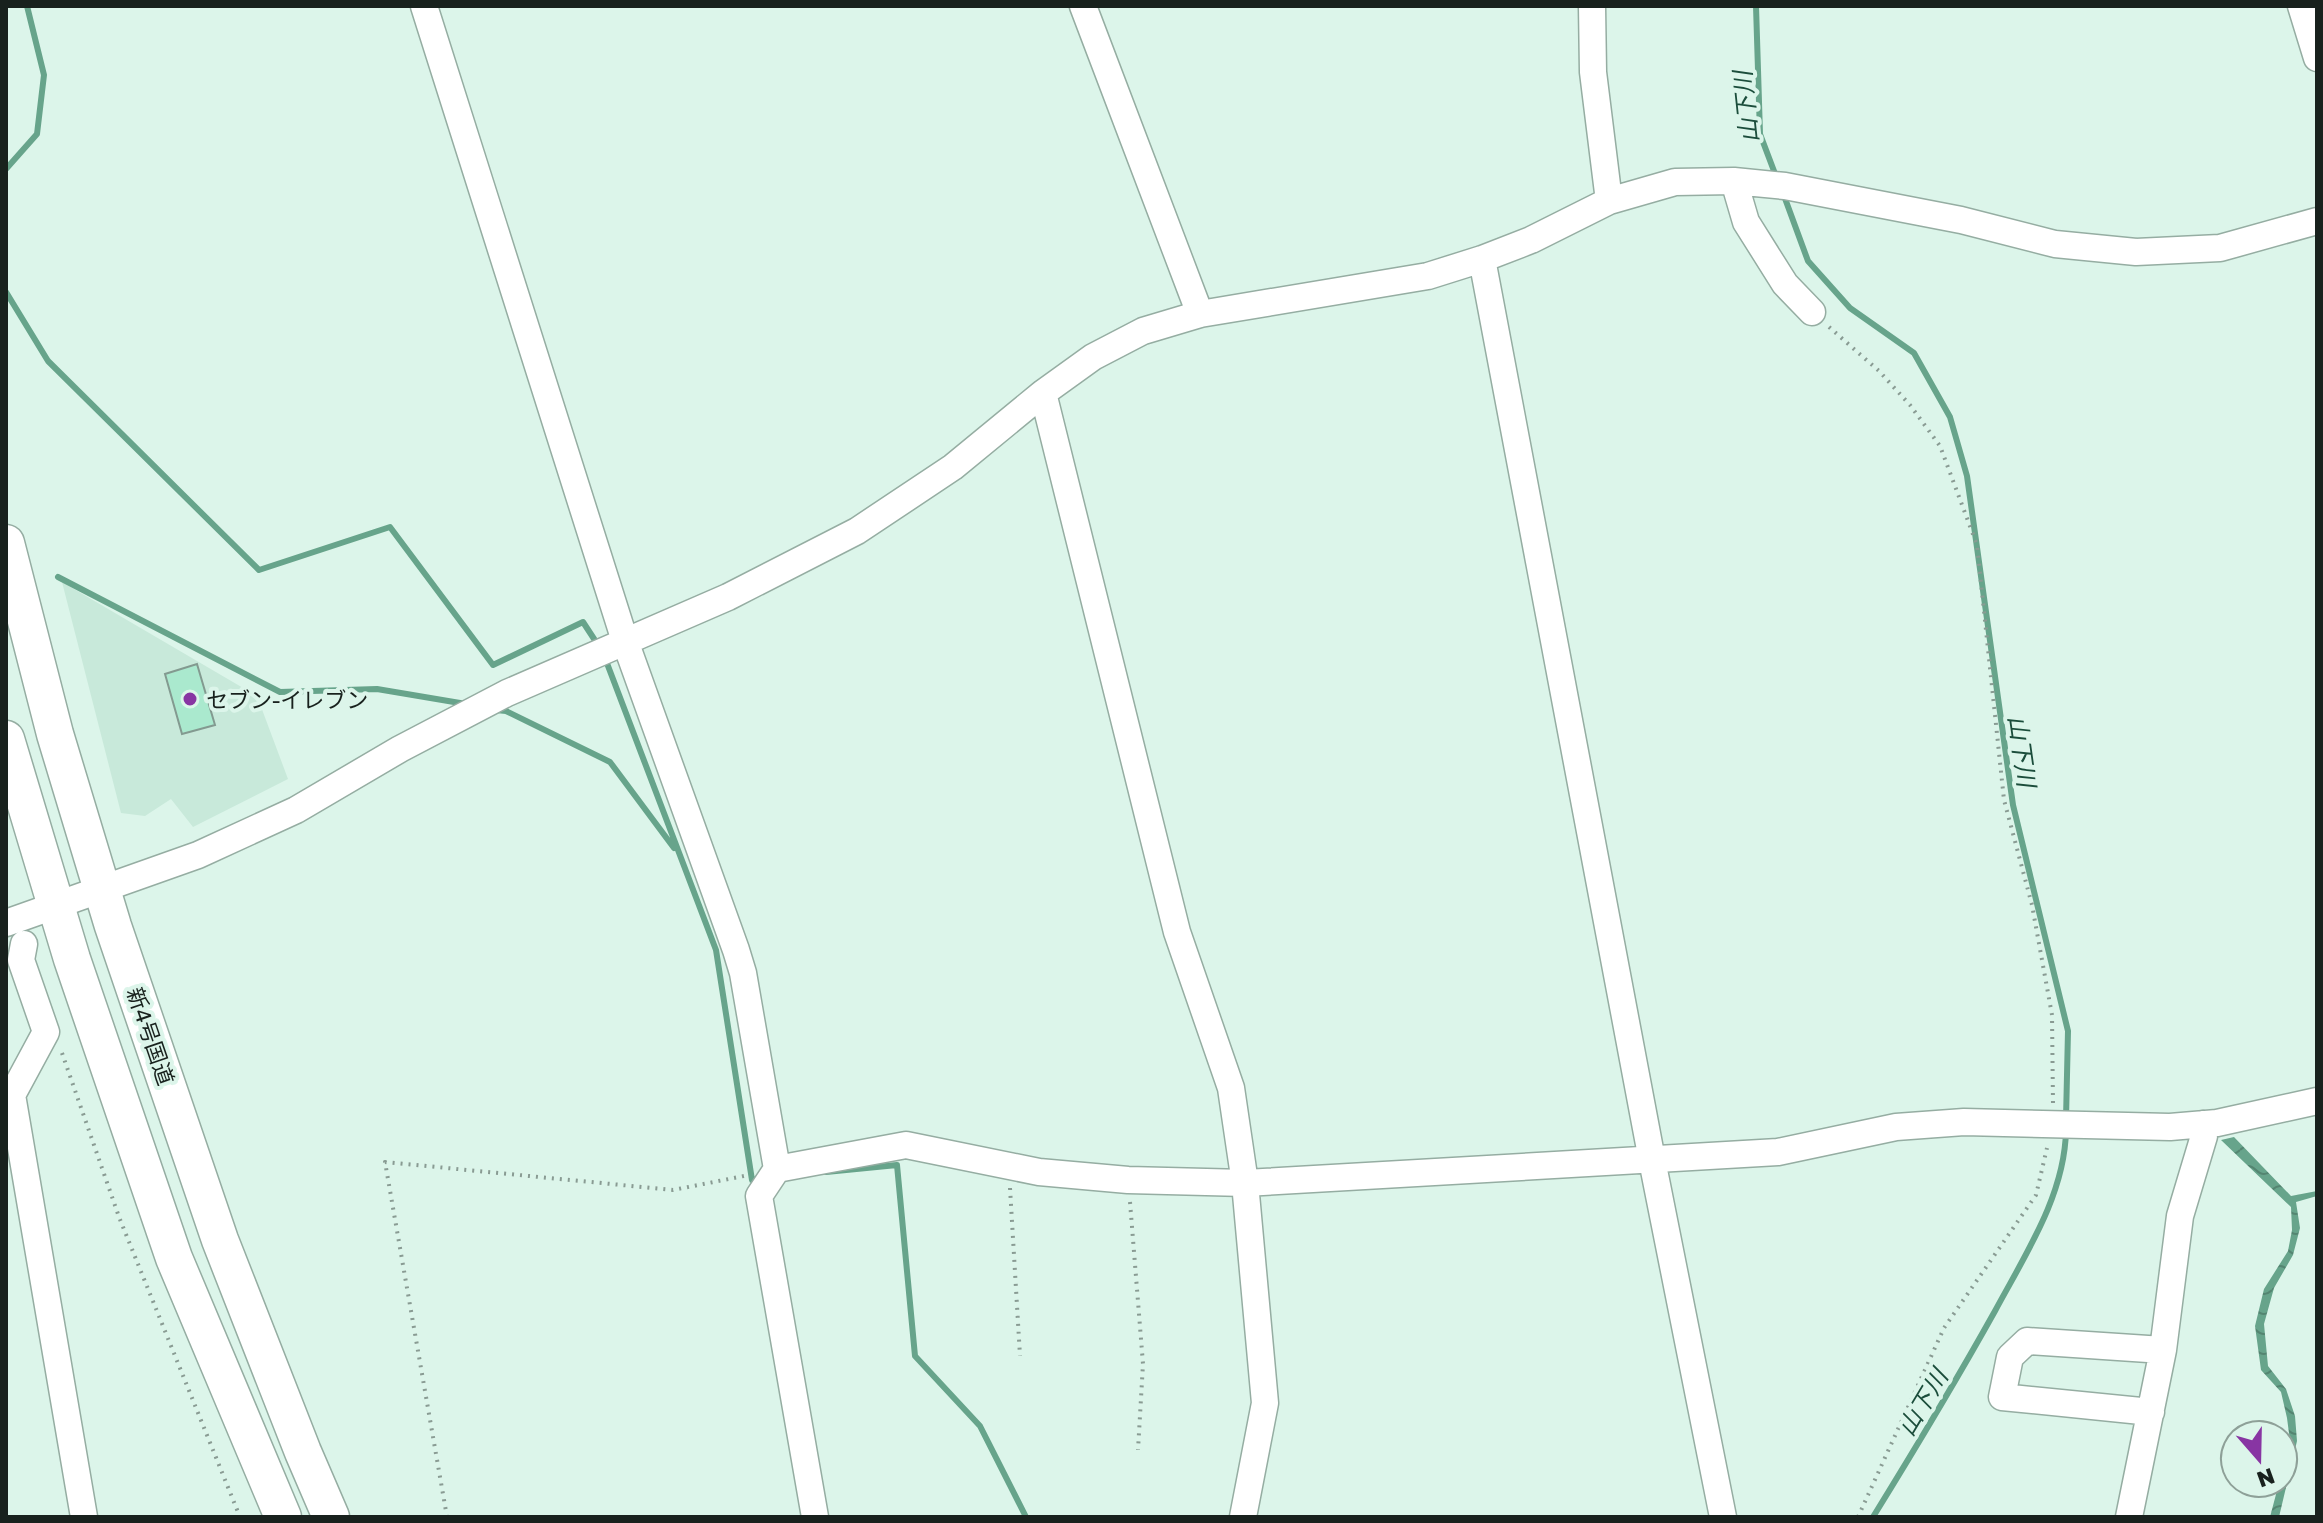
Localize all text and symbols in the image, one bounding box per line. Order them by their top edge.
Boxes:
water label: 山下川 [1727,67,1763,144]
place label: セブン-イレブン [206,686,368,713]
marker: セブン-イレブン [181,690,199,708]
water label: 山下川 [2004,713,2043,792]
street label: 新4号国道 [122,984,180,1088]
water label: 山下川 [1891,1361,1955,1440]
north arrow [2219,1419,2299,1499]
text: N [2254,1463,2278,1494]

